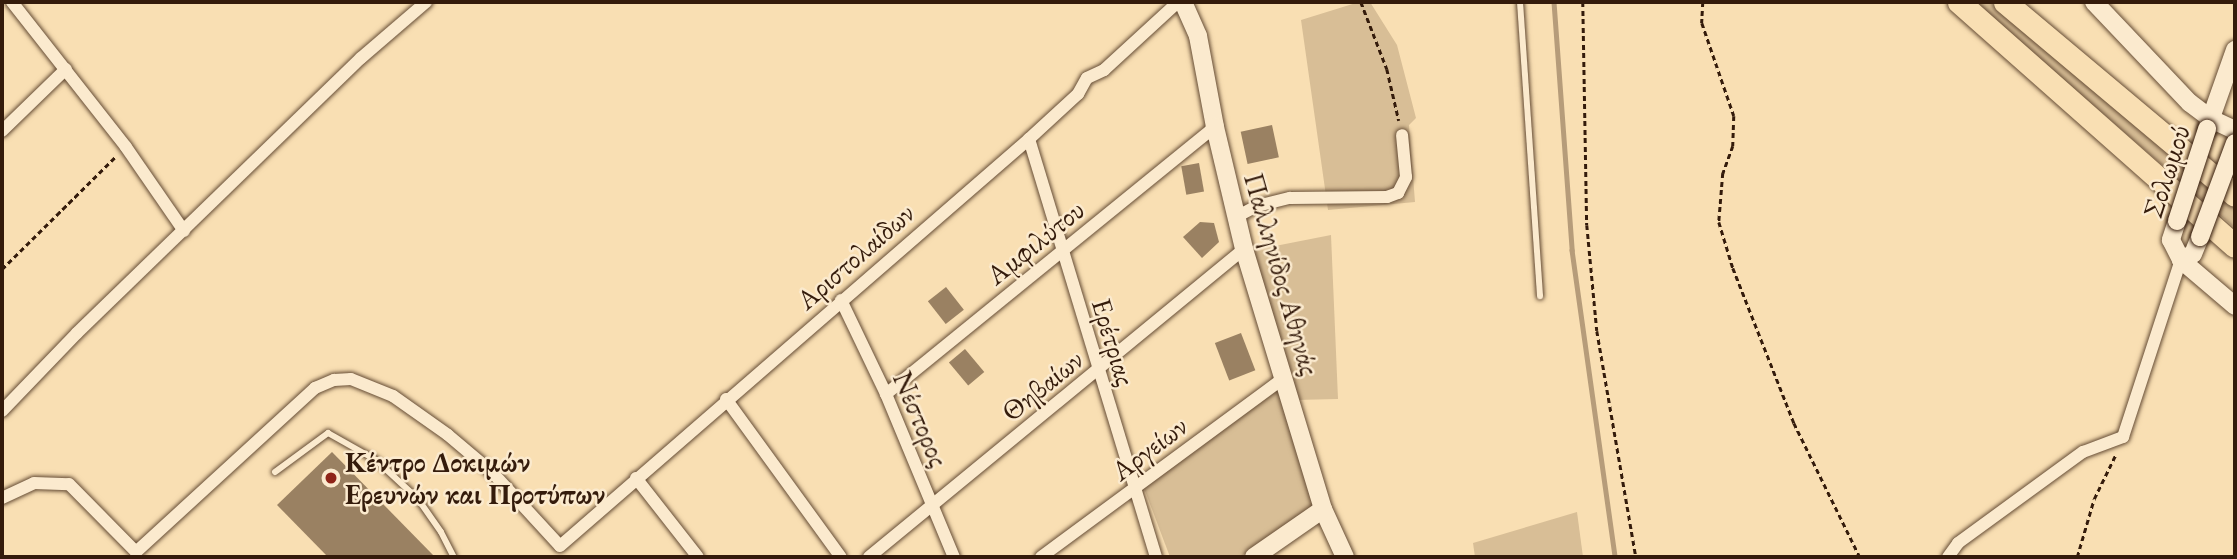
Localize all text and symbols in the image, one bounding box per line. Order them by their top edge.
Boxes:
street label: Σολωμού [2135,120,2197,222]
street label: Παλληνίδος Αθηνάς [1237,169,1327,379]
street label: Αμφιλύτου [979,192,1091,292]
street label: Αριστολαίδων [789,196,921,316]
street label: Ερέτριας [1085,294,1143,390]
street label: Θηβαίων [994,342,1090,428]
street label: Νέστορος [886,366,956,472]
street label: Αργείων [1104,409,1194,487]
place label: Κέντρο Δοκιμών Ερευνών και Προτύπων [345,445,605,511]
marker: Κέντρο Δοκιμών Ερευνών και Προτύπων [323,470,339,486]

